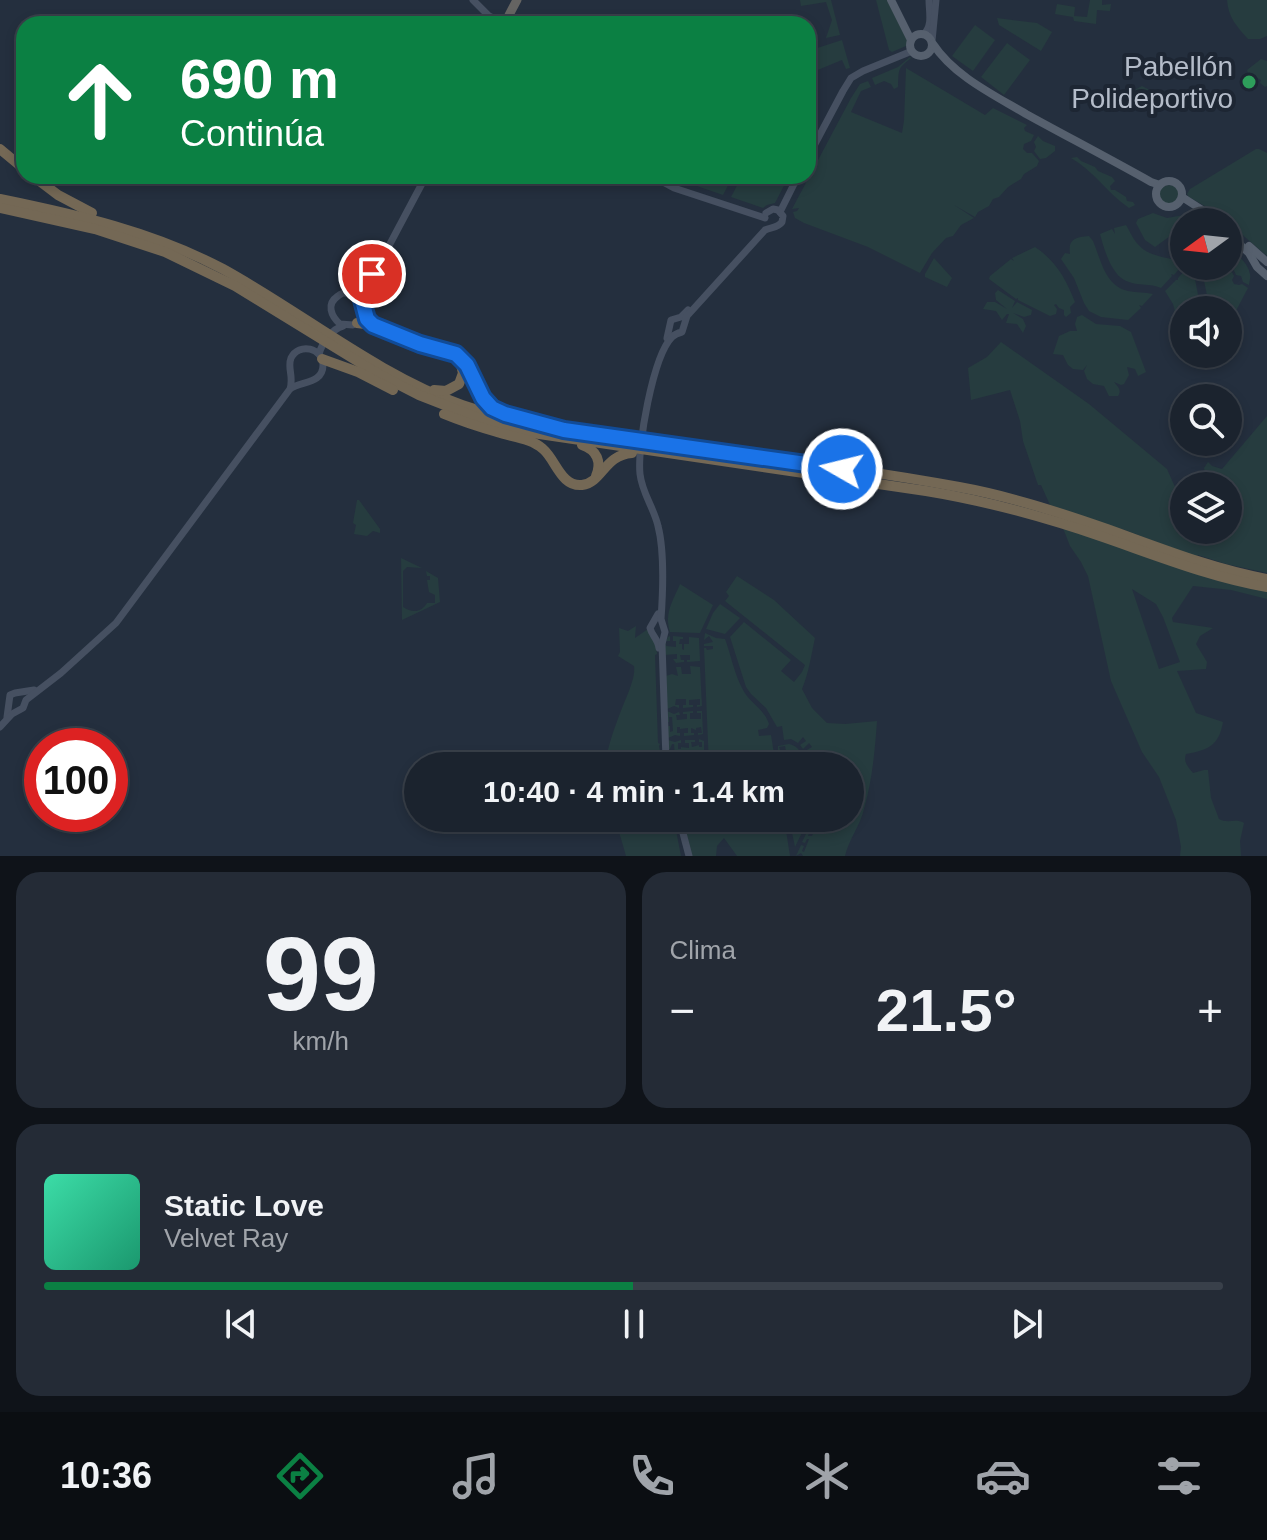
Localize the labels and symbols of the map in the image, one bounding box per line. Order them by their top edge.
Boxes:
place label: Pabellón Polideportivo [1071,51,1233,114]
marker: Pabellón Polideportivo [1240,73,1258,91]
north arrow [1170,208,1242,280]
pin [338,240,406,308]
position arrow [800,427,884,511]
speed limit sign: 100 [24,728,128,832]

